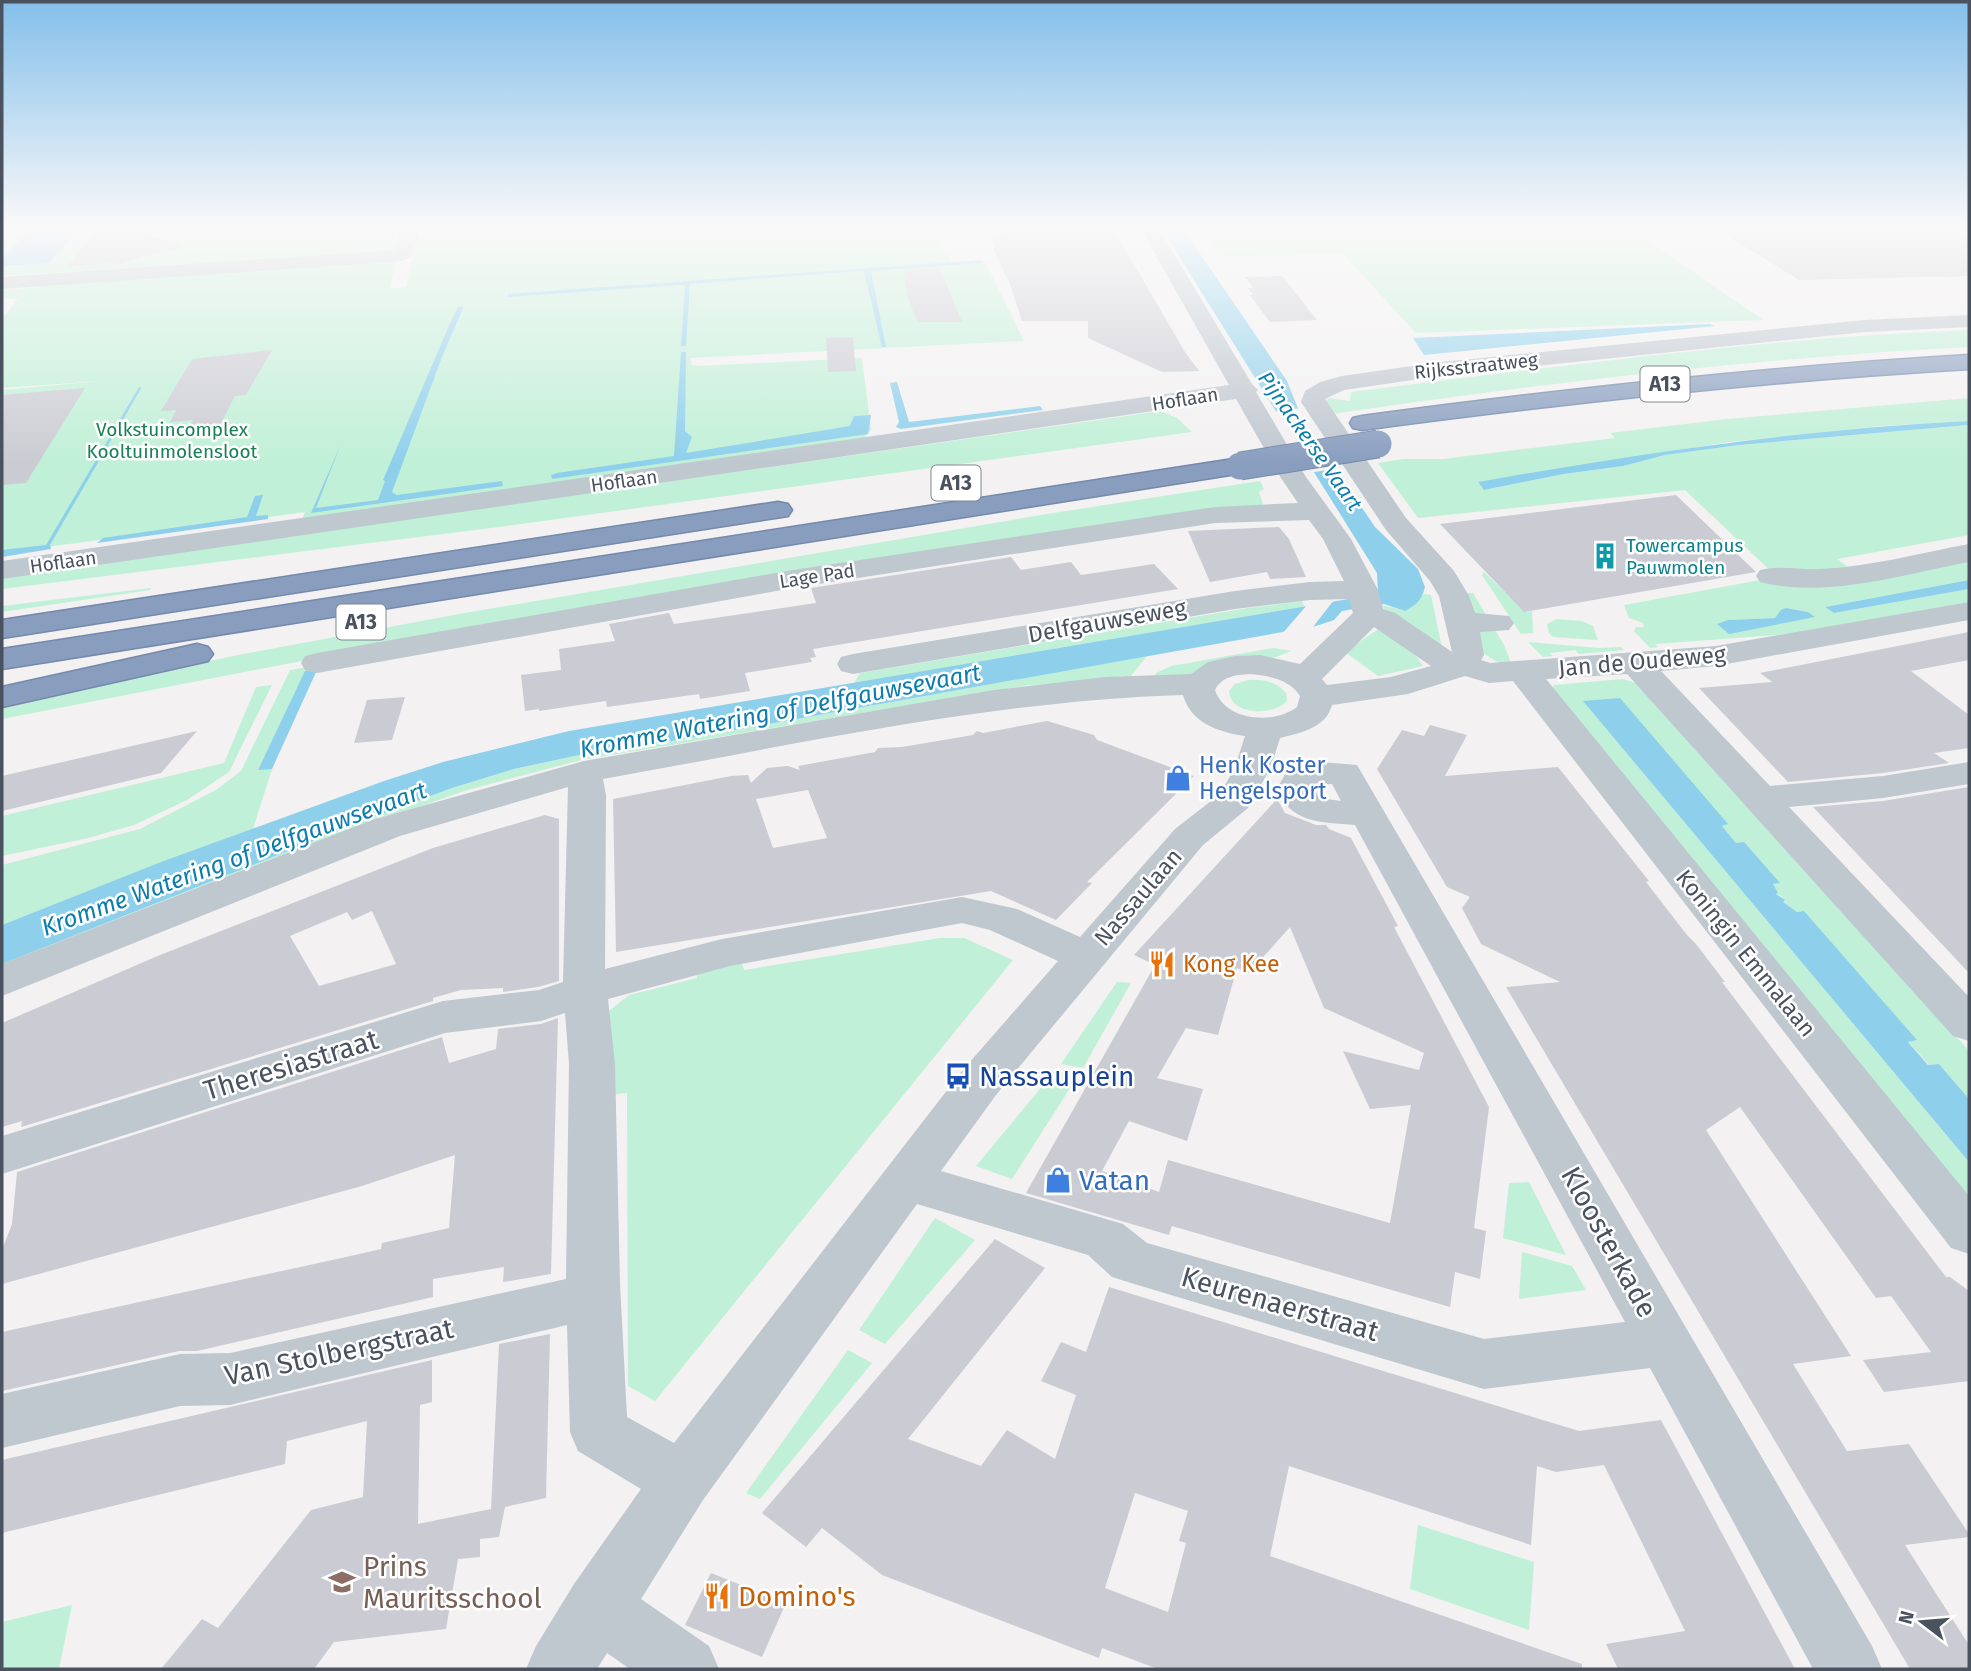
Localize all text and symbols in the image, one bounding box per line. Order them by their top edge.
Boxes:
street label: Rijksstraatweg [1413,348,1539,384]
water label: Pijnackerse Vaart [1252,366,1368,516]
road number: A13 [1640,366,1690,402]
street label: Hoflaan [1150,382,1220,416]
park label: Volkstuincomplex Kooltuinmolensloot [87,418,258,463]
street label: Hoflaan [589,465,659,497]
road number: A13 [932,466,981,500]
place label: Towercampus Pauwmolen [1626,534,1743,579]
building icon: Towercampus Pauwmolen [1590,541,1620,571]
street label: Hoflaan [28,546,98,578]
street label: Lage Pad [778,559,856,593]
street label: Delfgauwseweg [1026,593,1188,649]
road number: A13 [336,604,386,640]
street label: Jan de Oudeweg [1557,640,1727,682]
water label: Kromme Watering of Delfgauwsevaart [577,658,983,764]
place label: Henk Koster Hengelsport [1199,751,1327,805]
shop icon: Henk Koster Hengelsport [1163,763,1193,793]
water label: Kromme Watering of Delfgauwsevaart [38,776,431,942]
street label: Nassaulaan [1088,843,1188,951]
street label: Koningin Emmalaan [1670,864,1822,1042]
restaurant icon: Kong Kee [1147,949,1177,979]
place label: Kong Kee [1183,950,1280,978]
street label: Theresiastraat [200,1023,383,1107]
place label: Nassauplein [979,1060,1134,1093]
bus stop icon: Nassauplein [943,1061,973,1091]
street label: Kloosterkade [1554,1161,1664,1323]
place label: Vatan [1079,1164,1150,1197]
shop icon: Vatan [1043,1165,1073,1195]
street label: Keurenaerstraat [1178,1260,1383,1348]
street label: Van Stolbergstraat [222,1311,457,1392]
place label: Prins Mauritsschool [363,1550,542,1615]
school or university icon: Prins Mauritsschool [327,1567,357,1597]
place label: Domino's [738,1580,856,1613]
restaurant icon: Domino's [702,1581,732,1611]
north arrow [1887,1587,1957,1657]
text: N [1893,1608,1919,1627]

